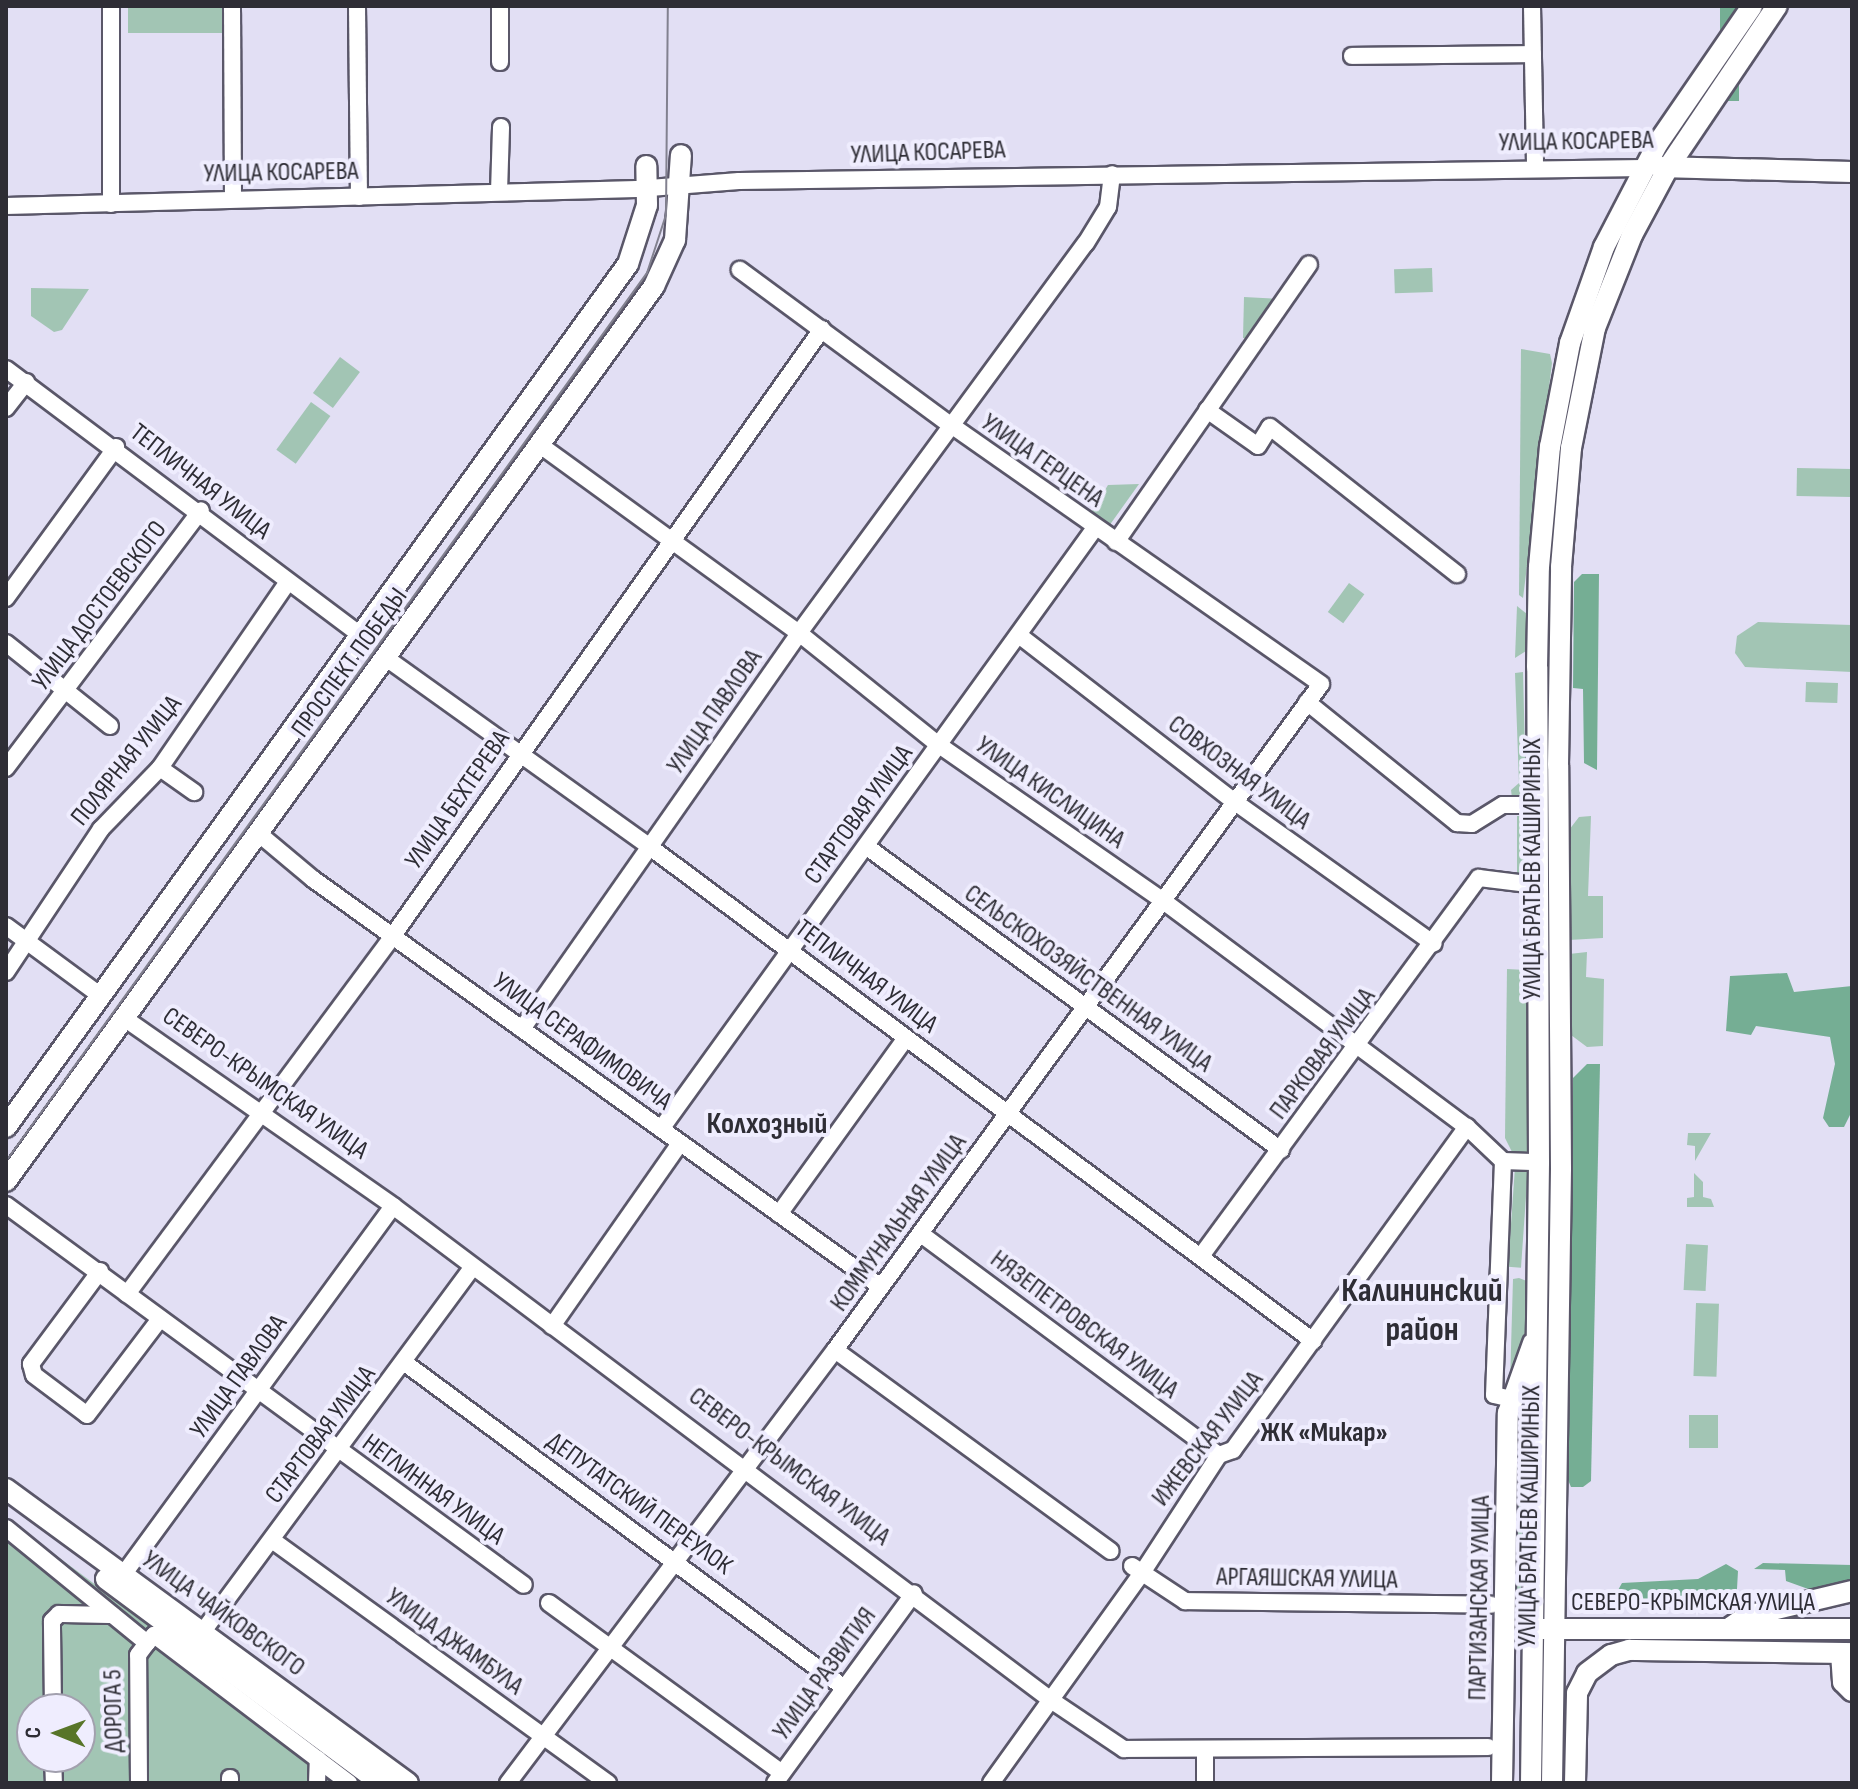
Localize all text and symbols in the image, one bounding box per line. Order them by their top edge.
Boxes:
street label: УЛИЦА КОСАРЕВА [1498,125,1654,159]
street label: УЛИЦА КОСАРЕВА [850,135,1006,171]
street label: УЛИЦА КОСАРЕВА [203,156,359,190]
street label: УЛИЦА ГЕРЦЕНА [975,407,1109,515]
street label: ТЕПЛИЧНАЯ УЛИЦА [123,417,277,547]
street label: УЛИЦА ДОСТОЕВСКОГО [26,515,174,697]
street label: ПРОСПЕКТ ПОБЕДЫ [285,582,415,744]
street label: УЛИЦА ПАВЛОВА [661,644,769,780]
street label: ПОЛЯРНАЯ УЛИЦА [65,690,189,832]
street label: СОВХОЗНАЯ УЛИЦА [1162,709,1316,837]
street label: УЛИЦА БЕХТЕРЕВА [399,725,517,875]
street label: УЛИЦА КИСЛИЦИНА [969,730,1131,856]
street label: УЛИЦА БРАТЬЕВ КАШИРИНЫХ [1517,738,1549,1000]
street label: СТАРТОВАЯ УЛИЦА [798,739,920,891]
street label: СЕЛЬСКОХОЗЯЙСТВЕННАЯ УЛИЦА [958,879,1218,1079]
street label: ТЕПЛИЧНАЯ УЛИЦА [789,913,943,1041]
street label: УЛИЦА СЕРАФИМОВИЧА [486,967,678,1117]
street label: ПАРКОВАЯ УЛИЦА [1263,982,1383,1126]
street label: СЕВЕРО-КРЫМСКАЯ УЛИЦА [156,1001,374,1167]
district label: Колхозный [707,1106,827,1142]
street label: КОММУНАЛЬНАЯ УЛИЦА [824,1128,974,1318]
street label: НЯЗЕПЕТРОВСКАЯ УЛИЦА [984,1244,1184,1406]
district label: Калининский район [1341,1270,1503,1350]
street label: УЛИЦА ПАВЛОВА [184,1309,294,1445]
street label: СТАРТОВАЯ УЛИЦА [259,1360,383,1510]
street label: ИЖЕВСКАЯ УЛИЦА [1146,1365,1270,1513]
street label: СЕВЕРО-КРЫМСКАЯ УЛИЦА [682,1381,896,1553]
street label: УЛИЦА БРАТЬЕВ КАШИРИНЫХ [1512,1385,1548,1647]
district label: ЖК «Микар» [1260,1416,1388,1450]
street label: ДЕПУТАТСКИЙ ПЕРЕУЛОК [540,1426,738,1582]
street label: НЕГЛИННАЯ УЛИЦА [356,1428,510,1552]
street label: ПАРТИЗАНСКАЯ УЛИЦА [1463,1495,1497,1701]
street label: УЛИЦА ЧАЙКОВСКОГО [135,1544,311,1684]
street label: АРГАЯШСКАЯ УЛИЦА [1216,1562,1398,1596]
street label: УЛИЦА ДЖАМБУЛА [379,1582,529,1702]
street label: СЕВЕРО-КРЫМСКАЯ УЛИЦА [1571,1587,1815,1619]
street label: УЛИЦА РАЗВИТИЯ [767,1602,883,1746]
street label: ДОРОГА 5 [98,1669,130,1753]
north arrow [16,1693,96,1773]
text: С [20,1727,47,1738]

